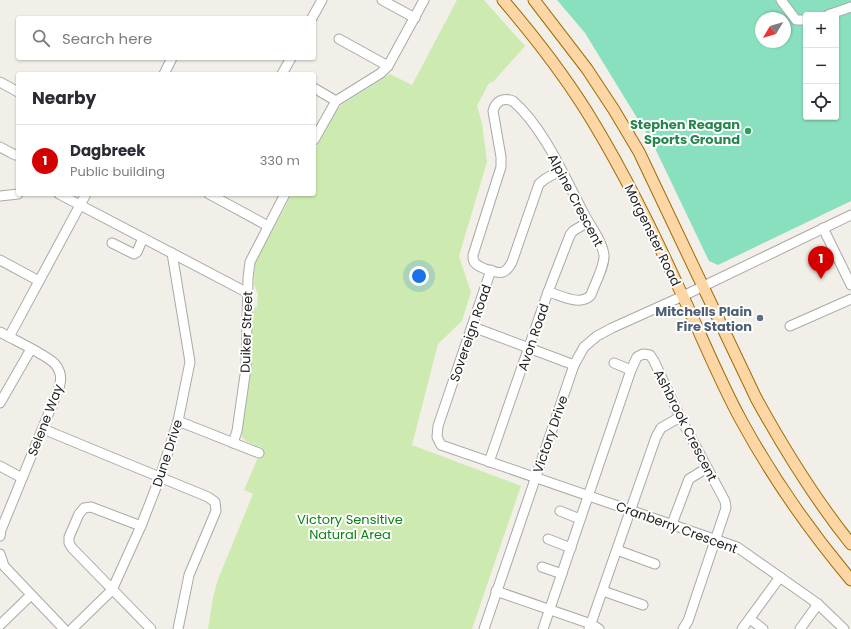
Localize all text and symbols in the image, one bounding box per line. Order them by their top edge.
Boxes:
north arrow [755,12,791,48]
map controls [803,12,839,120]
button: + [803,12,839,48]
search box [16,16,316,60]
icon: search [30,27,52,49]
text: Search here [62,28,152,49]
button: − [803,48,839,84]
button: locate [803,84,839,120]
text: Nearby [32,86,96,110]
place label: Stephen Reagan Sports Ground [630,115,740,149]
marker: Stephen Reagan Sports Ground [743,126,753,136]
text: Dagbreek [70,140,146,161]
text: 1 [43,151,47,170]
text: 330 m [260,151,300,170]
street label: Alpine Crescent [543,151,608,250]
text: Public building [70,162,165,181]
street label: Morgenster Road [620,181,685,289]
pin: 1 [808,246,834,279]
your location [409,266,429,286]
street label: Sovereign Road [445,282,496,384]
street label: Duiker Street [236,291,257,373]
street label: Avon Road [513,301,554,373]
place label: Mitchells Plain Fire Station [655,302,752,336]
marker: Mitchells Plain Fire Station [755,313,765,323]
street label: Ashbrook Crescent [649,366,722,485]
street label: Selene Way [23,381,68,459]
street label: Victory Drive [528,393,573,476]
street label: Dune Drive [148,417,187,489]
street label: Cranberry Crescent [613,497,740,558]
park label: Victory Sensitive Natural Area [297,510,403,544]

